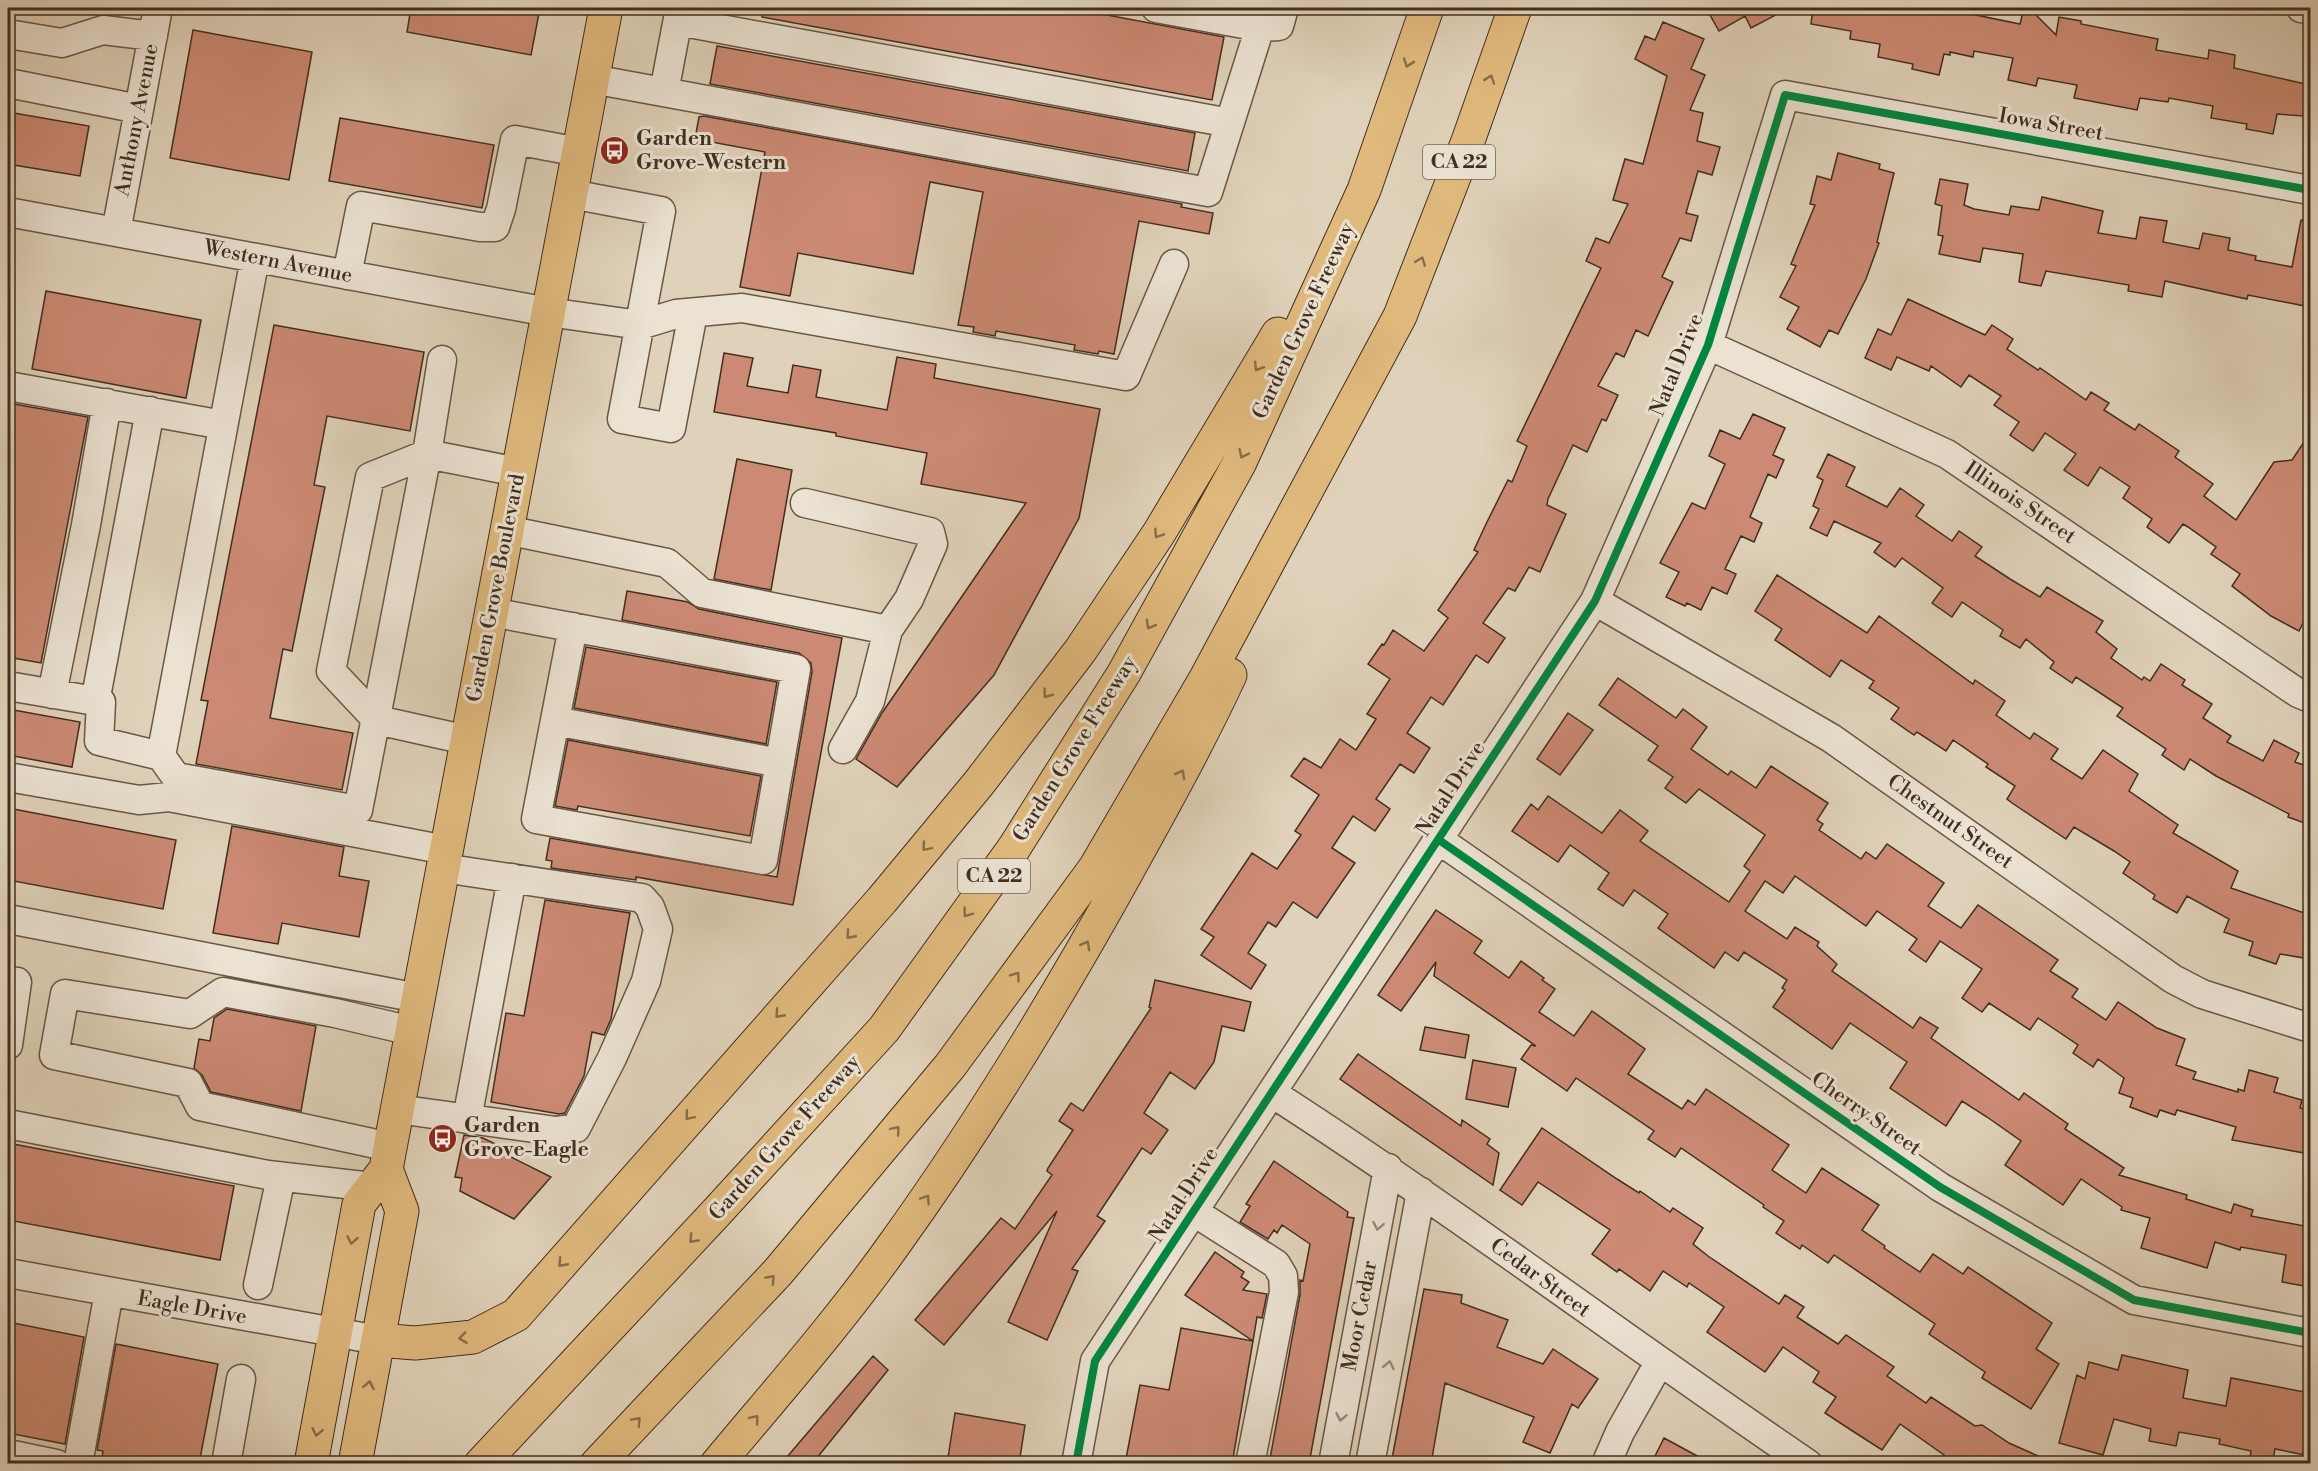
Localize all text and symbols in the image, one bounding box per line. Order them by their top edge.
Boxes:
street label: Anthony Avenue [109,41,165,200]
one-way arrow [1403,57,1415,68]
one-way arrow [1482,74,1495,85]
street label: Iowa Street [1997,103,2106,147]
place label: Garden Grove-Western [636,126,786,176]
bus stop icon: Garden Grove-Western [599,135,631,167]
road number: CA 22 [1423,145,1495,179]
street label: Garden Grove Freeway [1247,218,1361,423]
street label: Western Avenue [200,235,355,289]
one-way arrow [1414,256,1426,267]
street label: Natal Drive [1645,310,1709,420]
one-way arrow [1254,361,1266,371]
one-way arrow [1239,447,1251,458]
street label: Illinois Street [1959,456,2081,550]
street label: Garden Grove Boulevard [461,471,531,704]
one-way arrow [1154,527,1165,538]
one-way arrow [1146,619,1157,629]
street label: Garden Grove Freeway [1007,651,1143,847]
one-way arrow [1043,688,1054,699]
street label: Natal Drive [1411,736,1491,842]
street label: Chestnut Street [1882,769,2018,875]
one-way arrow [1174,770,1185,781]
one-way arrow [922,840,933,851]
road number: CA 22 [958,859,1030,893]
one-way arrow [963,907,974,918]
one-way arrow [846,929,857,939]
one-way arrow [1079,941,1090,951]
one-way arrow [1009,971,1020,982]
one-way arrow [775,1007,786,1018]
street label: Garden Grove Freeway [704,1049,867,1226]
street label: Cherry Street [1806,1067,1927,1162]
one-way arrow [686,1109,697,1120]
place label: Garden Grove-Eagle [464,1113,589,1163]
bus stop icon: Garden Grove-Eagle [427,1122,459,1154]
one-way arrow [889,1126,900,1137]
street label: Natal Drive [1144,1142,1224,1248]
one-way arrow [919,1194,930,1205]
one-way arrow [1372,1221,1384,1230]
one-way arrow [689,1231,700,1242]
street label: Cedar Street [1485,1233,1596,1324]
one-way arrow [346,1235,359,1245]
one-way arrow [558,1257,569,1267]
street label: Moor Cedar [1337,1258,1383,1374]
one-way arrow [764,1276,775,1286]
street label: Eagle Drive [135,1286,249,1330]
one-way arrow [458,1331,468,1344]
one-way arrow [1382,1360,1395,1370]
one-way arrow [362,1381,375,1391]
one-way arrow [1335,1412,1348,1422]
one-way arrow [748,1415,759,1426]
one-way arrow [630,1417,641,1428]
one-way arrow [311,1427,324,1437]

